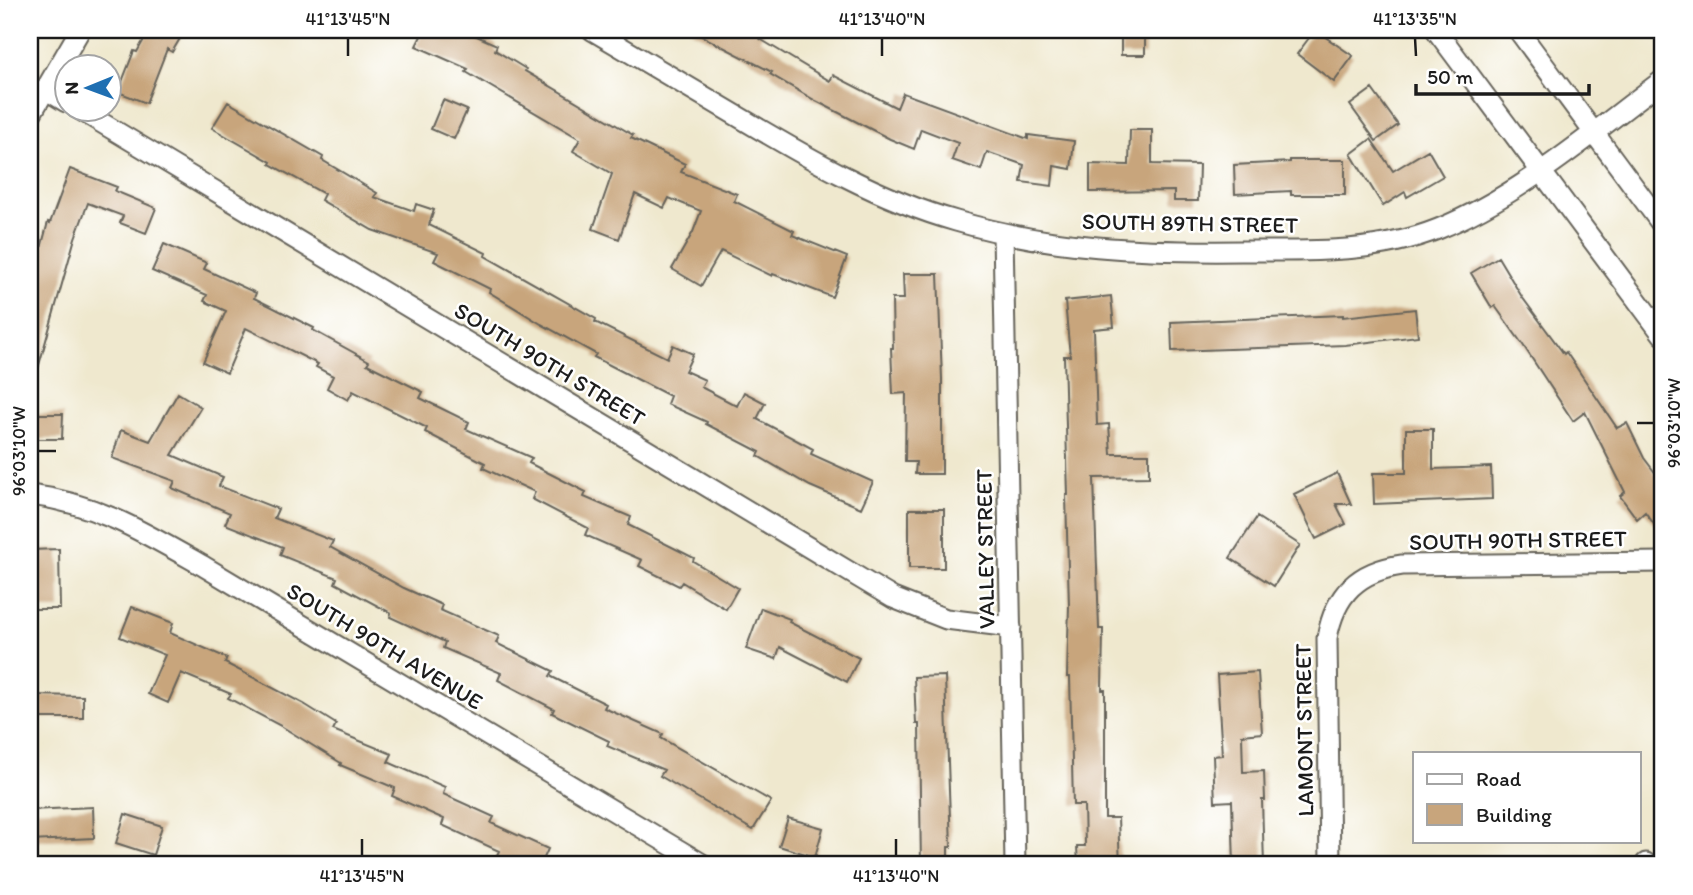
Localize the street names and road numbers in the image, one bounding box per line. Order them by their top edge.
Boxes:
street label: SOUTH 89TH STREET [1082,207,1298,239]
street label: SOUTH 90TH STREET [450,296,651,432]
street label: VALLEY STREET [970,469,1000,629]
street label: SOUTH 90TH STREET [1409,524,1627,556]
street label: SOUTH 90TH AVENUE [282,576,488,716]
street label: LAMONT STREET [1288,643,1320,817]

